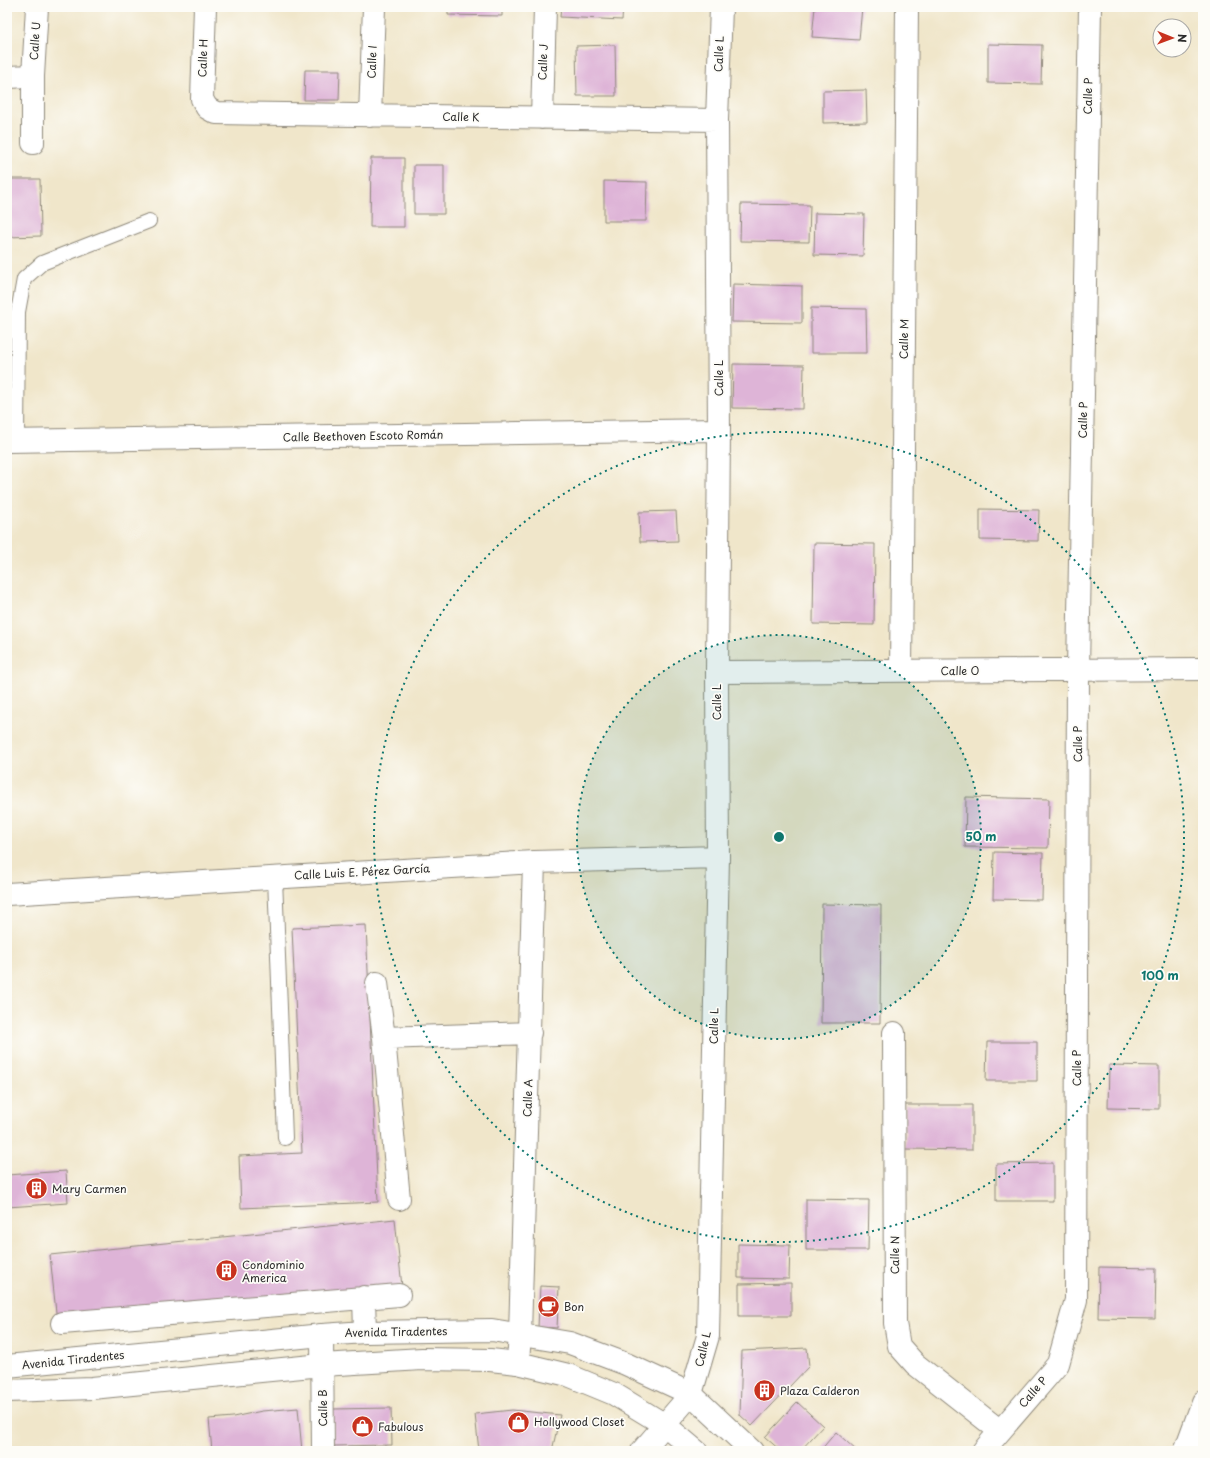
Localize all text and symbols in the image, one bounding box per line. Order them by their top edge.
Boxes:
north arrow [1152,18,1192,58]
street label: Calle U [25,21,44,61]
text: N [1174,34,1191,43]
street label: Calle L [709,35,728,72]
street label: Calle H [193,38,212,78]
street label: Calle J [533,43,552,81]
street label: Calle I [362,45,381,79]
street label: Calle P [1079,77,1096,114]
street label: Calle K [442,108,480,125]
street label: Calle M [895,319,912,359]
street label: Calle L [710,359,727,396]
street label: Calle P [1074,401,1091,438]
street label: Calle Beethoven Escoto Román [283,426,443,445]
street label: Calle O [941,662,980,679]
street label: Calle L [708,683,725,720]
street label: Calle P [1069,725,1086,762]
text: 50 m [965,827,997,845]
centre of rings [772,830,786,844]
street label: Calle Luis E. Pérez García [294,859,430,884]
text: 100 m [1141,966,1179,984]
street label: Calle L [705,1007,722,1044]
street label: Calle P [1068,1049,1085,1086]
street label: Calle A [518,1078,537,1117]
building icon: Mary Carmen [24,1176,50,1202]
place label: Mary Carmen [52,1180,127,1197]
street label: Calle N [886,1236,903,1274]
place label: Condominio America [242,1256,304,1286]
building icon: Condominio America [213,1258,239,1284]
cafe icon: Bon [535,1294,561,1320]
place label: Bon [564,1298,584,1315]
street label: Avenida Tiradentes [344,1322,448,1341]
street label: Calle L [690,1329,715,1368]
street label: Avenida Tiradentes [21,1346,125,1373]
street label: Calle P [1014,1372,1051,1411]
building icon: Plaza Calderon [751,1378,777,1404]
place label: Plaza Calderon [780,1382,860,1399]
street label: Calle B [314,1389,331,1427]
shop icon: Hollywood Closet [506,1409,532,1435]
place label: Hollywood Closet [534,1413,625,1430]
shop icon: Fabulous [349,1414,375,1440]
place label: Fabulous [378,1418,424,1435]

